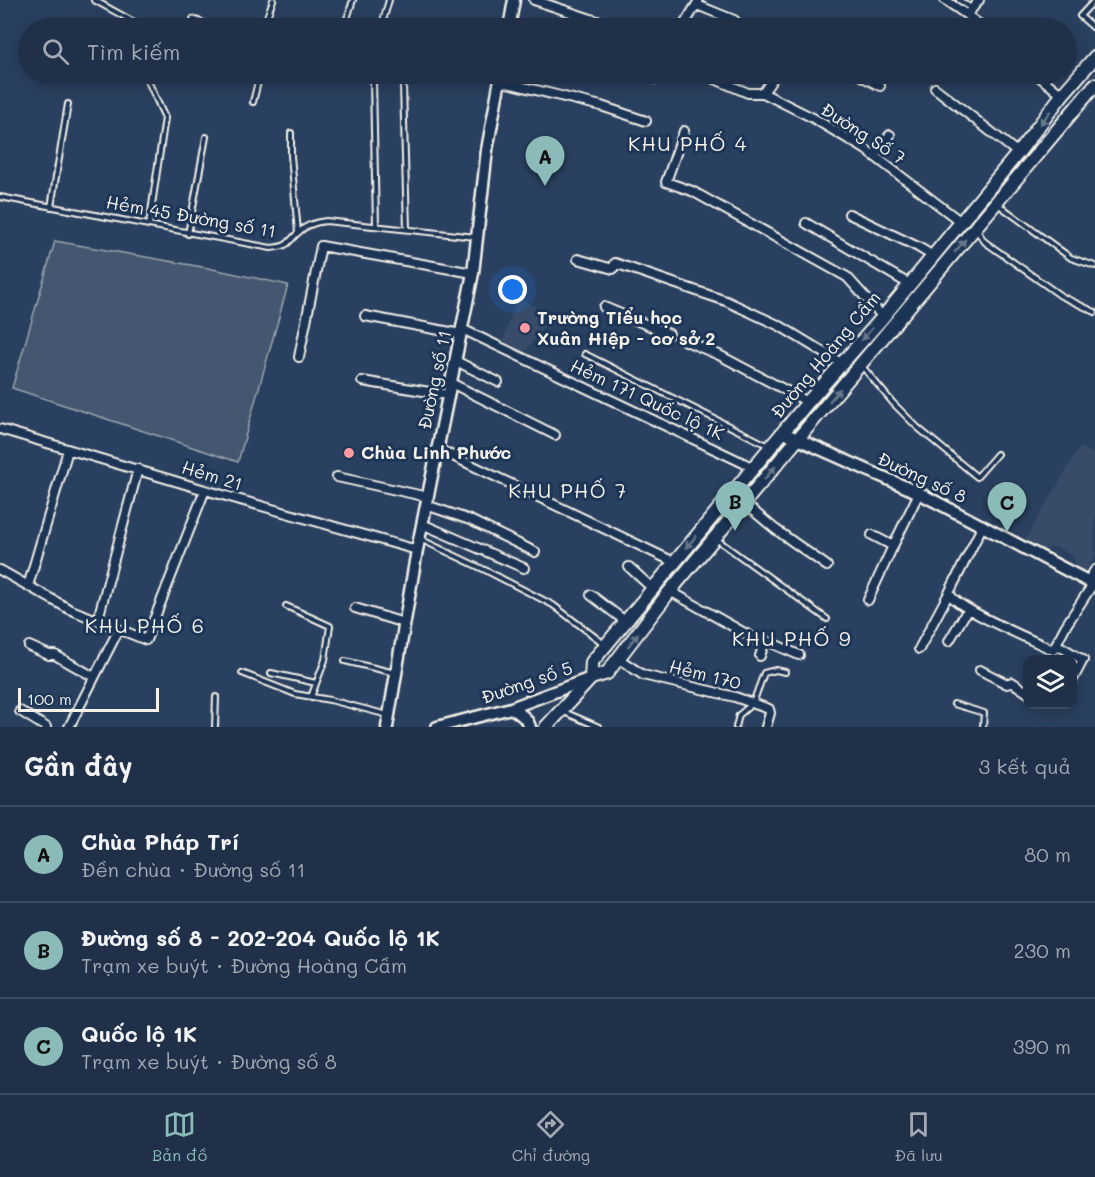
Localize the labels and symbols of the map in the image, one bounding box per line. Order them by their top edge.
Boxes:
street label: Đường Số 7 [817,97,910,169]
one-way arrow [1039,111,1051,126]
district label: KHU PHỐ 4 [628,130,748,156]
pin: A [526,136,564,186]
street label: Hẻm 45 Đường số 11 [104,189,278,243]
one-way arrow [953,239,966,254]
your location [498,275,527,304]
street label: Đường Hoàng Cầm [765,286,886,423]
place label: Trường Tiểu học Xuân Hiệp - cơ sở 2 [537,305,715,350]
marker: Trường Tiểu học Xuân Hiệp - cơ sở 2 [518,321,532,335]
one-way arrow [860,326,874,341]
street label: Đường số 11 [412,328,456,432]
street label: Hẻm 171 Quốc lộ 1K [567,353,728,445]
one-way arrow [828,388,841,403]
place label: Chùa Linh Phước [361,440,511,464]
marker: Chùa Linh Phước [342,446,356,460]
street label: Đường số 8 [874,446,971,508]
street label: Hẻm 21 [179,454,246,496]
one-way arrow [763,465,776,481]
district label: KHU PHỐ 7 [508,477,628,503]
pin: B [716,482,754,531]
pin: C [988,482,1026,532]
one-way arrow [685,534,698,550]
district label: KHU PHỐ 6 [85,612,205,638]
district label: KHU PHỐ 9 [732,625,852,651]
one-way arrow [627,632,639,648]
street label: Hẻm 170 [667,654,744,695]
street label: Đường số 5 [478,655,576,709]
scale bar [18,685,159,712]

